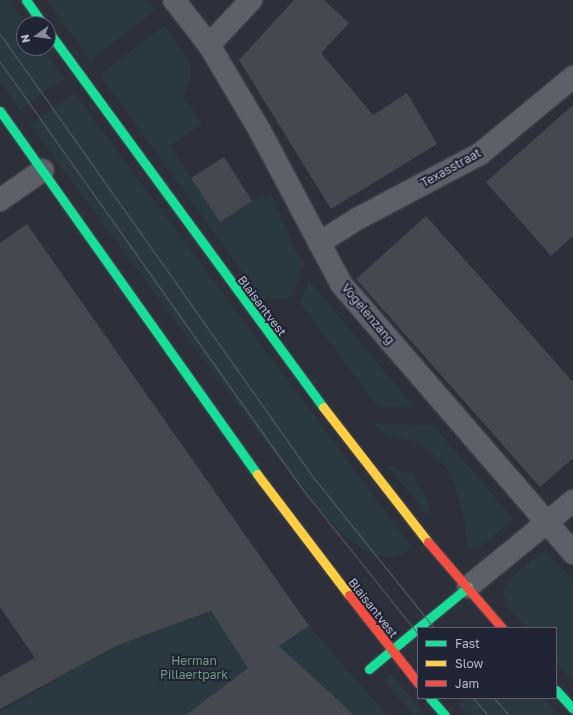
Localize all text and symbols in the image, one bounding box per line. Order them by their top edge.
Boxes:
north arrow [16,16,56,56]
text: N [18,33,32,44]
street label: Texasstraat [418,146,484,190]
street label: Blaisantvest [235,273,289,339]
street label: Vogelenzang [339,281,397,347]
street label: Blaisantvest [345,575,401,641]
legend [417,627,557,699]
text: Fast [455,636,480,651]
park label: Herman Pillaertpark [160,654,228,682]
text: Slow [455,656,483,671]
text: Jam [455,676,479,691]

